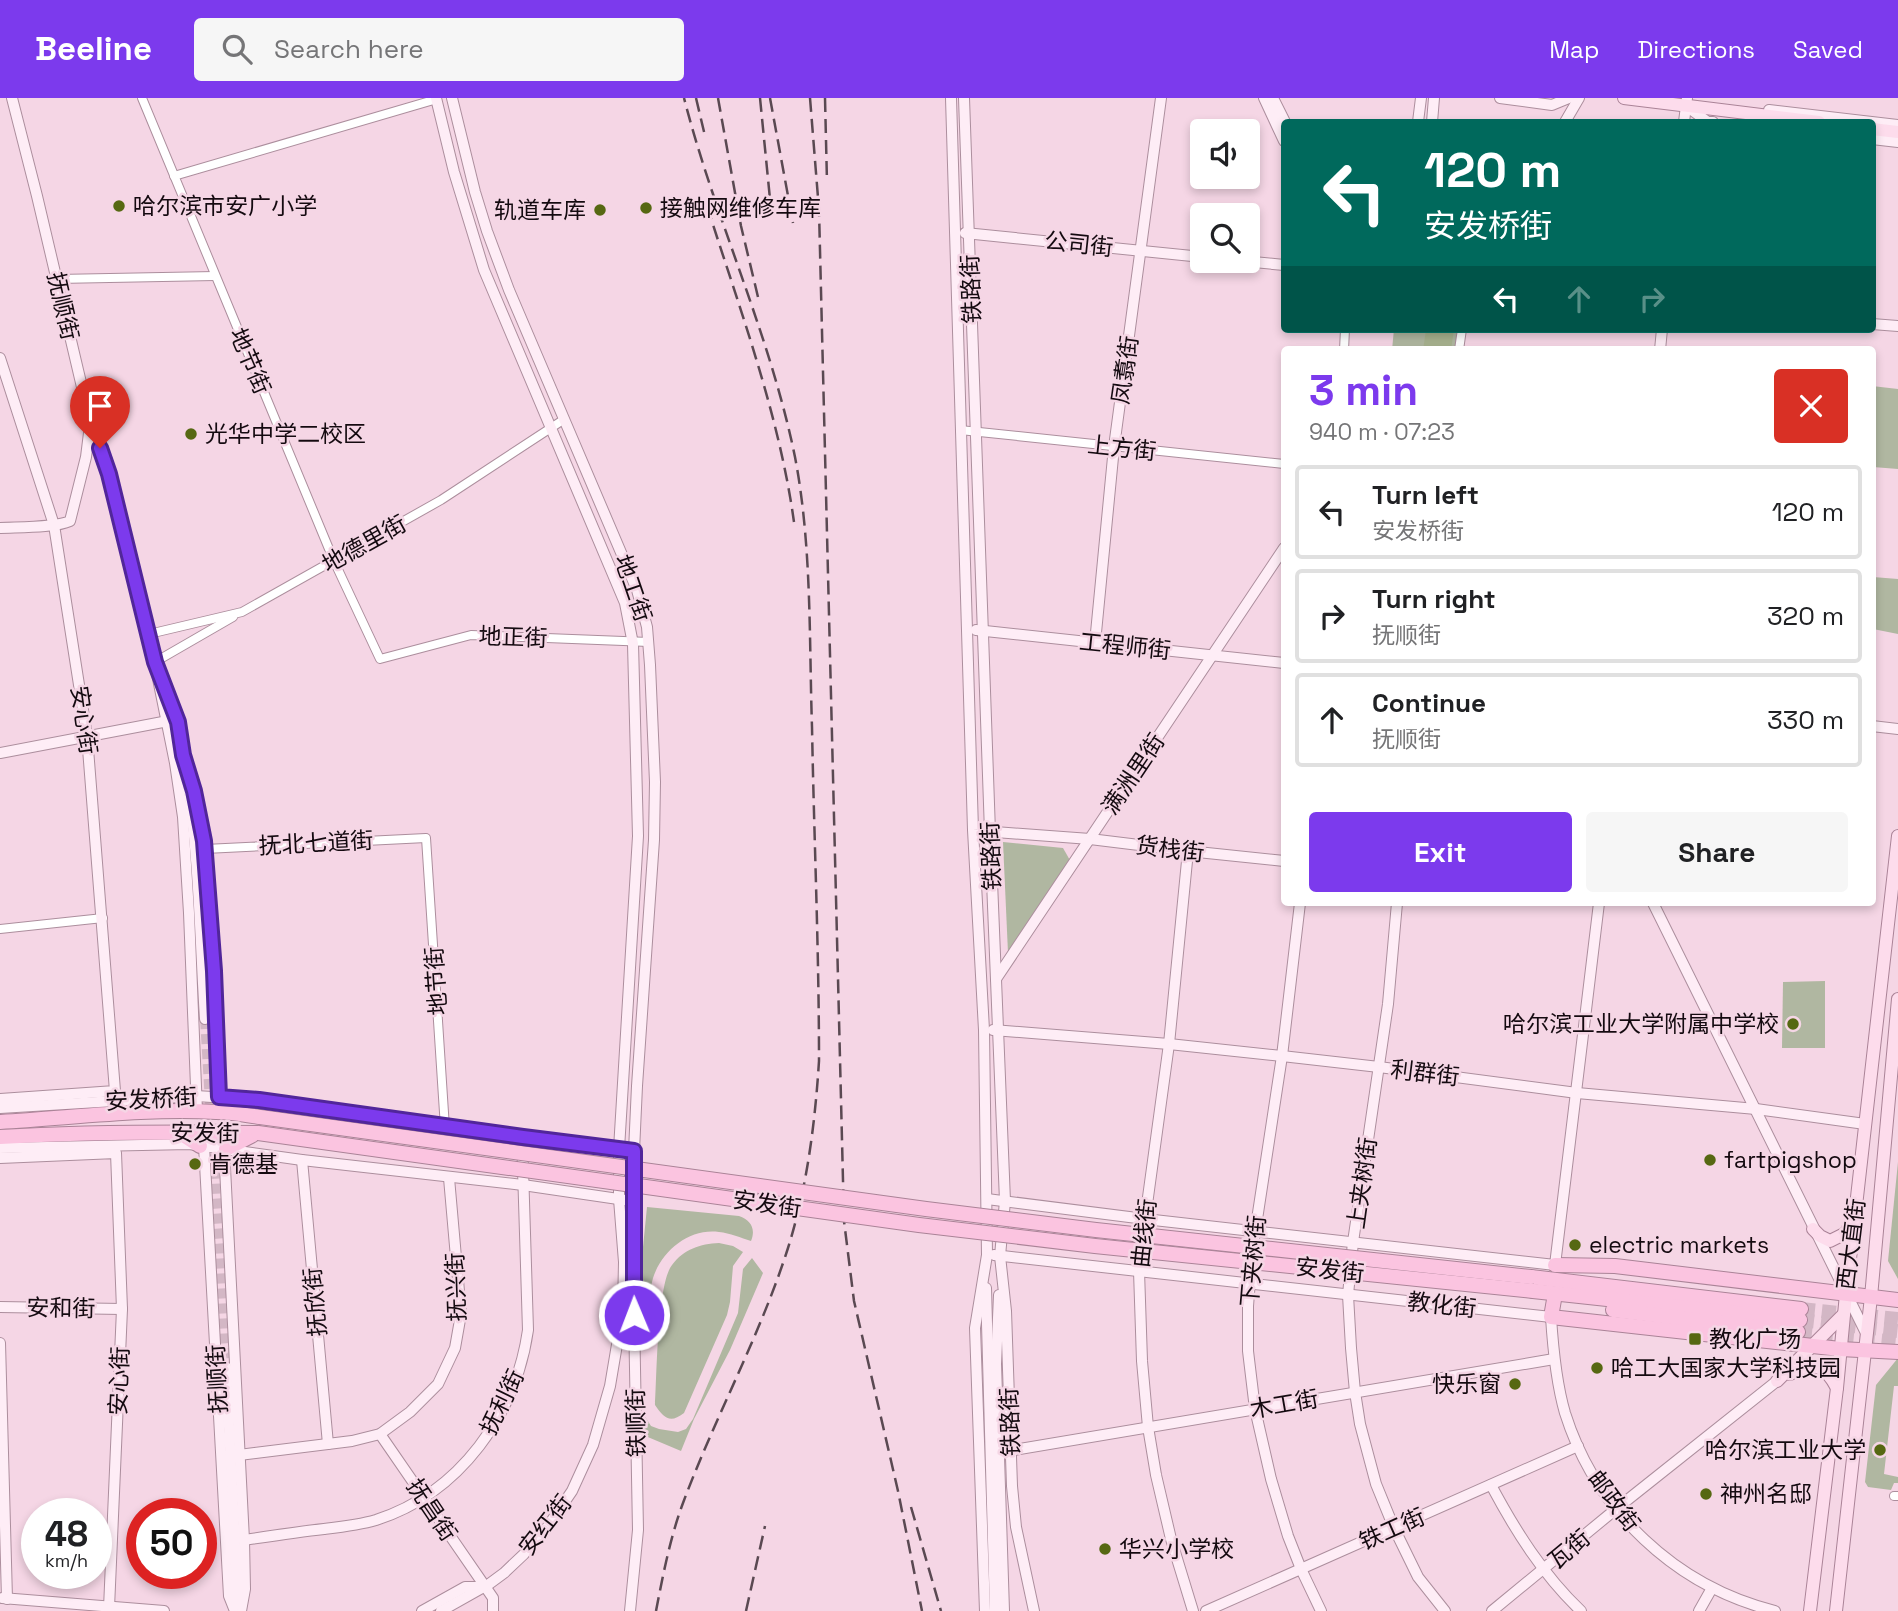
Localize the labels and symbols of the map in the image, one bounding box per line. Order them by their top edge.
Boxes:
place label: 哈尔滨市安广小学 [133,191,317,221]
place label: 接触网维修车库 [660,193,821,223]
place label: 轨道车库 [494,195,586,225]
marker: 哈尔滨市安广小学 [111,198,127,214]
marker: 接触网维修车库 [638,200,654,216]
marker: 轨道车库 [592,202,608,218]
street label: 公司街 [1043,225,1115,263]
street label: 铁路街 [955,254,987,324]
street label: 抚顺街 [41,269,85,343]
street label: 地节街 [223,323,277,399]
street label: 凤翥街 [1105,334,1145,406]
pin [70,376,130,448]
place label: 光华中学二校区 [205,419,366,449]
marker: 光华中学二校区 [183,426,199,442]
street label: 上方街 [1086,429,1158,467]
street label: 地德里街 [316,509,412,579]
street label: 地工街 [608,550,658,626]
street label: 地正街 [478,621,548,653]
street label: 工程师街 [1078,626,1172,666]
street label: 安心街 [64,684,104,756]
street label: 满洲里街 [1095,727,1171,821]
street label: 铁路街 [975,821,1007,891]
street label: 抚北七道街 [258,825,374,861]
street label: 货栈街 [1134,830,1206,868]
street label: 地节街 [419,946,453,1016]
place label: 哈尔滨工业大学附属中学校 [1503,1009,1779,1039]
marker: 哈尔滨工业大学附属中学校 [1785,1016,1801,1032]
street label: 利群街 [1389,1054,1461,1092]
street label: 安发桥街 [104,1082,198,1116]
street label: 安发街 [170,1117,240,1149]
street label: 上夹树街 [1341,1135,1383,1231]
place label: fartpigshop [1724,1145,1857,1175]
place label: 肯德基 [209,1149,278,1179]
marker: fartpigshop [1702,1152,1718,1168]
marker: 肯德基 [187,1156,203,1172]
street label: 安发街 [731,1184,803,1224]
street label: 曲线街 [1125,1197,1163,1269]
street label: 西大直街 [1831,1197,1871,1291]
street label: 下夹树街 [1234,1214,1272,1308]
place label: electric markets [1589,1230,1769,1260]
marker: electric markets [1567,1237,1583,1253]
street label: 安发街 [1294,1251,1366,1289]
street label: 抚兴街 [440,1252,472,1322]
street label: 抚欣街 [297,1266,333,1338]
position arrow [597,1278,671,1352]
street label: 教化街 [1406,1286,1478,1324]
street label: 安和街 [26,1292,96,1324]
place label: 教化广场 [1709,1324,1801,1354]
marker: 教化广场 [1687,1331,1703,1347]
street label: 抚顺街 [200,1344,234,1414]
street label: 安心街 [103,1346,135,1416]
place label: 哈工大国家大学科技园 [1611,1353,1841,1383]
marker: 哈工大国家大学科技园 [1589,1360,1605,1376]
street label: 抚利街 [473,1364,531,1440]
place label: 快乐窗 [1432,1369,1501,1399]
marker: 快乐窗 [1507,1376,1523,1392]
street label: 木工街 [1247,1383,1321,1425]
street label: 铁路街 [994,1387,1026,1457]
street label: 铁顺街 [620,1388,652,1458]
place label: 哈尔滨工业大学 [1705,1435,1866,1465]
marker: 哈尔滨工业大学 [1872,1442,1888,1458]
street label: 邮政街 [1581,1464,1647,1538]
street label: 抚昌街 [400,1473,464,1547]
place label: 神州名邸 [1720,1479,1812,1509]
marker: 神州名邸 [1698,1486,1714,1502]
street label: 安红街 [512,1489,578,1561]
speed limit sign: 50 [126,1498,217,1589]
street label: 铁工街 [1354,1501,1430,1557]
street label: 瓦街 [1542,1523,1596,1575]
place label: 华兴小学校 [1119,1534,1234,1564]
marker: 华兴小学校 [1097,1541,1113,1557]

